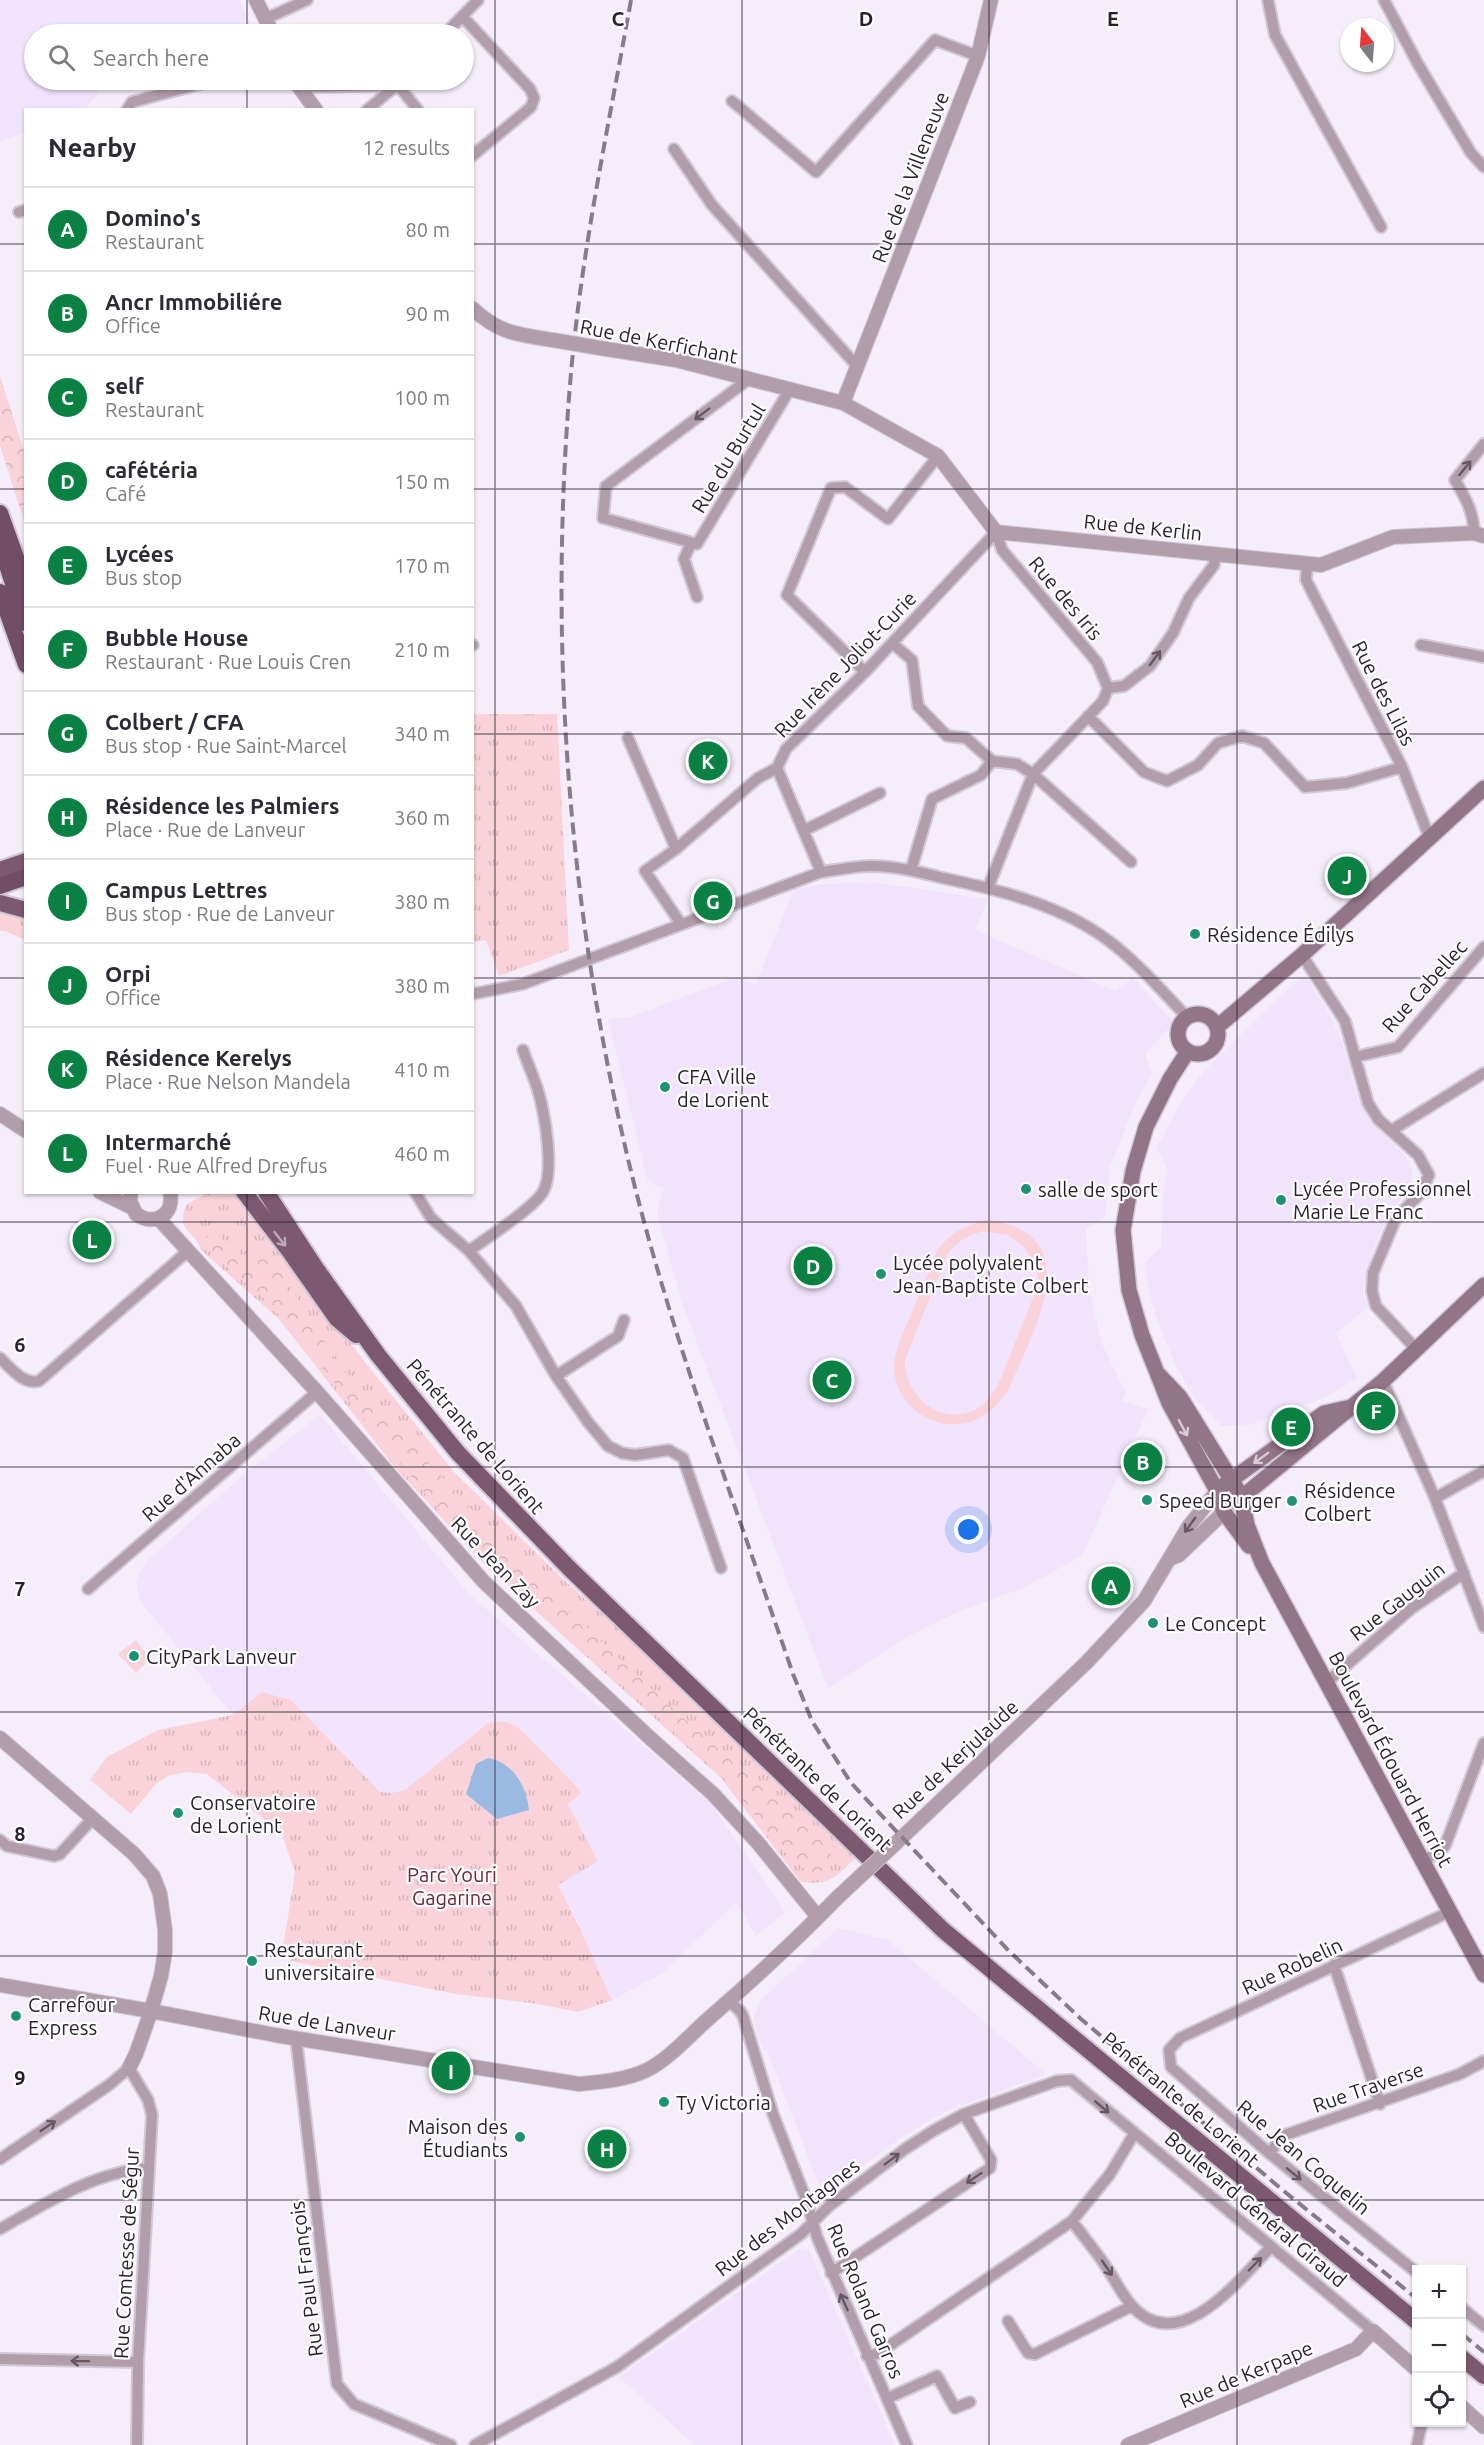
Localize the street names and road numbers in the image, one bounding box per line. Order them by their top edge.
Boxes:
street label: Rue de la Villeneuve [867,88,953,266]
street label: Rue de Kerfichant [578,314,740,368]
street label: Rue du Burtul [686,399,770,517]
street label: Rue de Kerlin [1083,509,1203,545]
street label: Rue des Iris [1024,552,1108,644]
street label: Rue Irène Joliot-Curie [769,586,921,742]
street label: Rue des Lilas [1348,637,1420,749]
street label: Rue Cabellec [1377,935,1471,1037]
street label: Pénétrante de Lorient [403,1354,550,1518]
street label: Rue d'Annaba [137,1428,245,1526]
street label: Rue Jean Zay [447,1512,545,1613]
street label: Rue Gauguin [1345,1557,1449,1645]
street label: Boulevard Édouard Herriot [1324,1647,1458,1871]
street label: Rue de Kerjulaude [887,1695,1023,1823]
street label: Pénétrante de Lorient [739,1702,897,1856]
street label: Rue Robelin [1238,1933,1346,1999]
street label: Rue de Lanveur [257,2001,398,2045]
street label: Pénétrante de Lorient [1098,2027,1264,2171]
street label: Rue Traverse [1309,2057,1427,2117]
street label: Rue Jean Coquelin [1233,2095,1375,2219]
street label: Boulevard Général Giraud [1161,2126,1351,2292]
street label: Rue Comtesse de Ségur [109,2146,143,2359]
street label: Rue des Montagnes [710,2154,864,2280]
street label: Rue Paul François [285,2200,327,2358]
street label: Rue Roland Garros [823,2220,909,2382]
street label: Rue de Kerpape [1176,2336,1316,2412]

